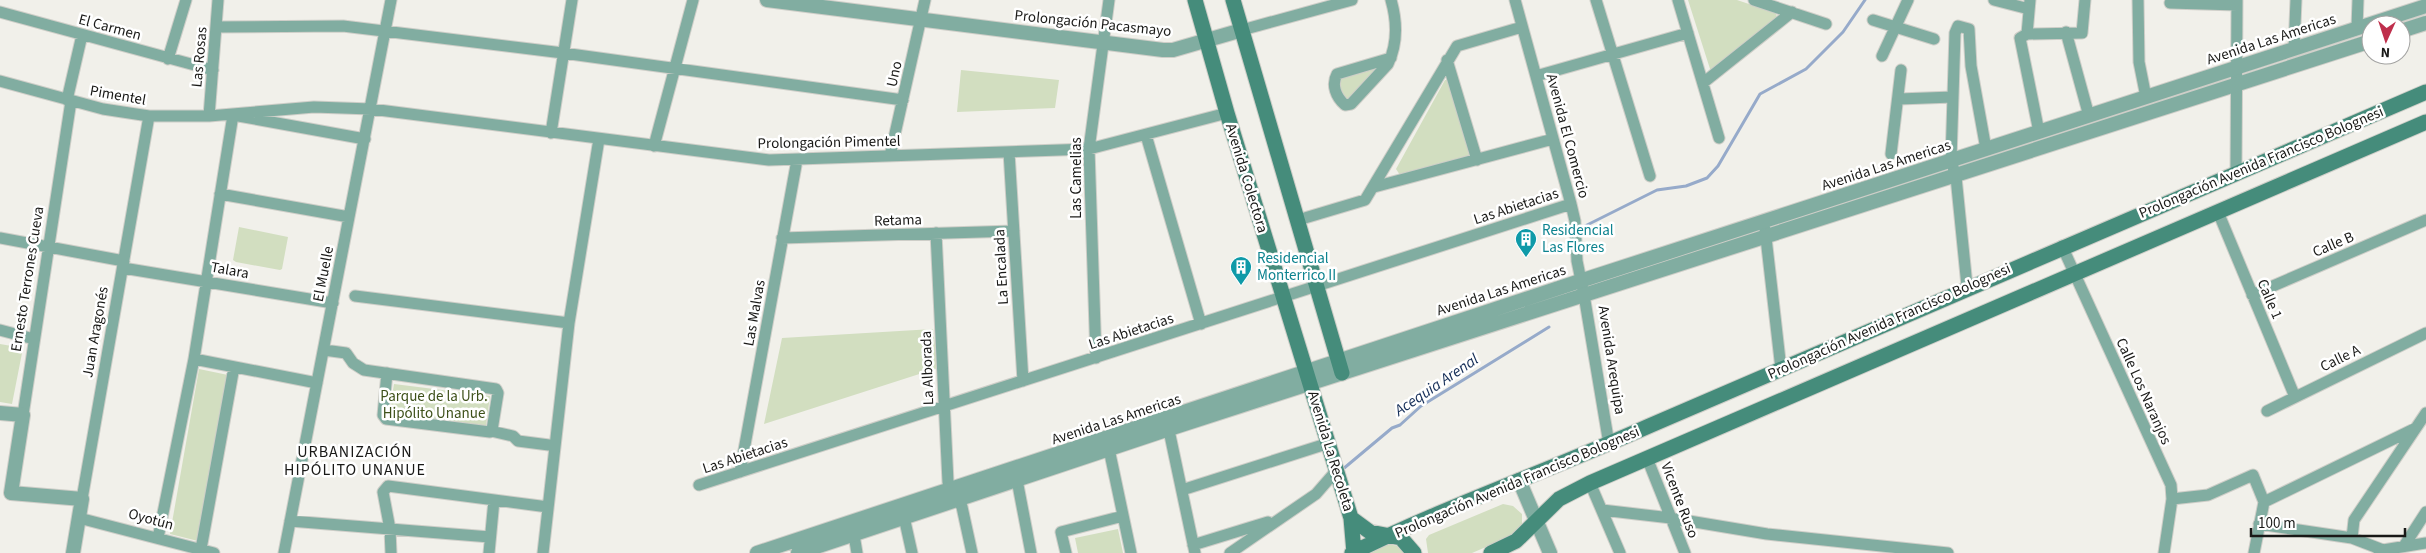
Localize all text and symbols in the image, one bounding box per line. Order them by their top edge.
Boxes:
street label: Prolongación Pacasmayo [1013,5,1172,42]
street label: El Carmen [76,9,144,46]
street label: Avenida Las Americas [2204,9,2338,70]
north arrow [2361,15,2411,65]
street label: Las Rosas [186,26,213,88]
text: N [2380,42,2391,62]
street label: Uno [881,59,908,89]
street label: Avenida El Comercio [1541,71,1594,201]
street label: Pimentel [88,80,148,111]
street label: Prolongación Avenida Francisco Bolognesi [2136,101,2387,224]
street label: Avenida Colectora [1220,121,1273,235]
street label: Prolongación Pimentel [757,131,901,154]
street label: Avenida Las Americas [1819,135,1953,196]
street label: Las Camelias [1066,137,1087,219]
street label: Las Abietacias [1471,183,1561,230]
street label: Ernesto Terrones Cueva [6,205,49,353]
street label: Retama [874,209,922,232]
place label: Residencial Las Flores [1542,220,1614,258]
street label: Calle B [2309,226,2357,263]
building icon: Residencial Las Flores [1514,227,1538,258]
street label: La Encalada [989,229,1014,305]
street label: El Muelle [308,244,339,304]
place label: Residencial Monterrico II [1257,248,1336,286]
building icon: Residencial Monterrico II [1229,255,1253,286]
street label: Talara [209,257,251,284]
street label: Prolongación Avenida Francisco Bolognesi [1764,258,2014,385]
street label: Avenida Las Americas [1434,260,1568,321]
street label: Calle 1 [2252,276,2287,322]
street label: Las Malvas [738,278,771,348]
street label: Juan Aragonés [77,285,114,379]
street label: Avenida Arequipa [1593,304,1630,416]
street label: Las Abietacias [1086,308,1176,355]
street label: La Alborada [916,330,939,406]
street label: Calle Los Naranjos [2111,335,2176,448]
street label: Calle A [2317,339,2365,377]
water label: Acequia Arenal [1389,349,1483,422]
park label: Parque de la Urb. Hipólito Unanue [380,386,488,424]
street label: Avenida La Recoleta [1302,388,1359,514]
street label: Avenida Las Americas [1049,389,1183,450]
street label: Prolongación Avenida Francisco Bolognesi [1392,421,1643,544]
street label: Las Abietacias [700,432,790,479]
district label: URBANIZACIÓN HIPÓLITO UNANUE [284,441,426,481]
street label: Vicente Ruso [1655,459,1704,541]
street label: Oyotún [126,503,176,536]
scale bar [2251,506,2405,538]
text: 100 m [2258,513,2296,534]

